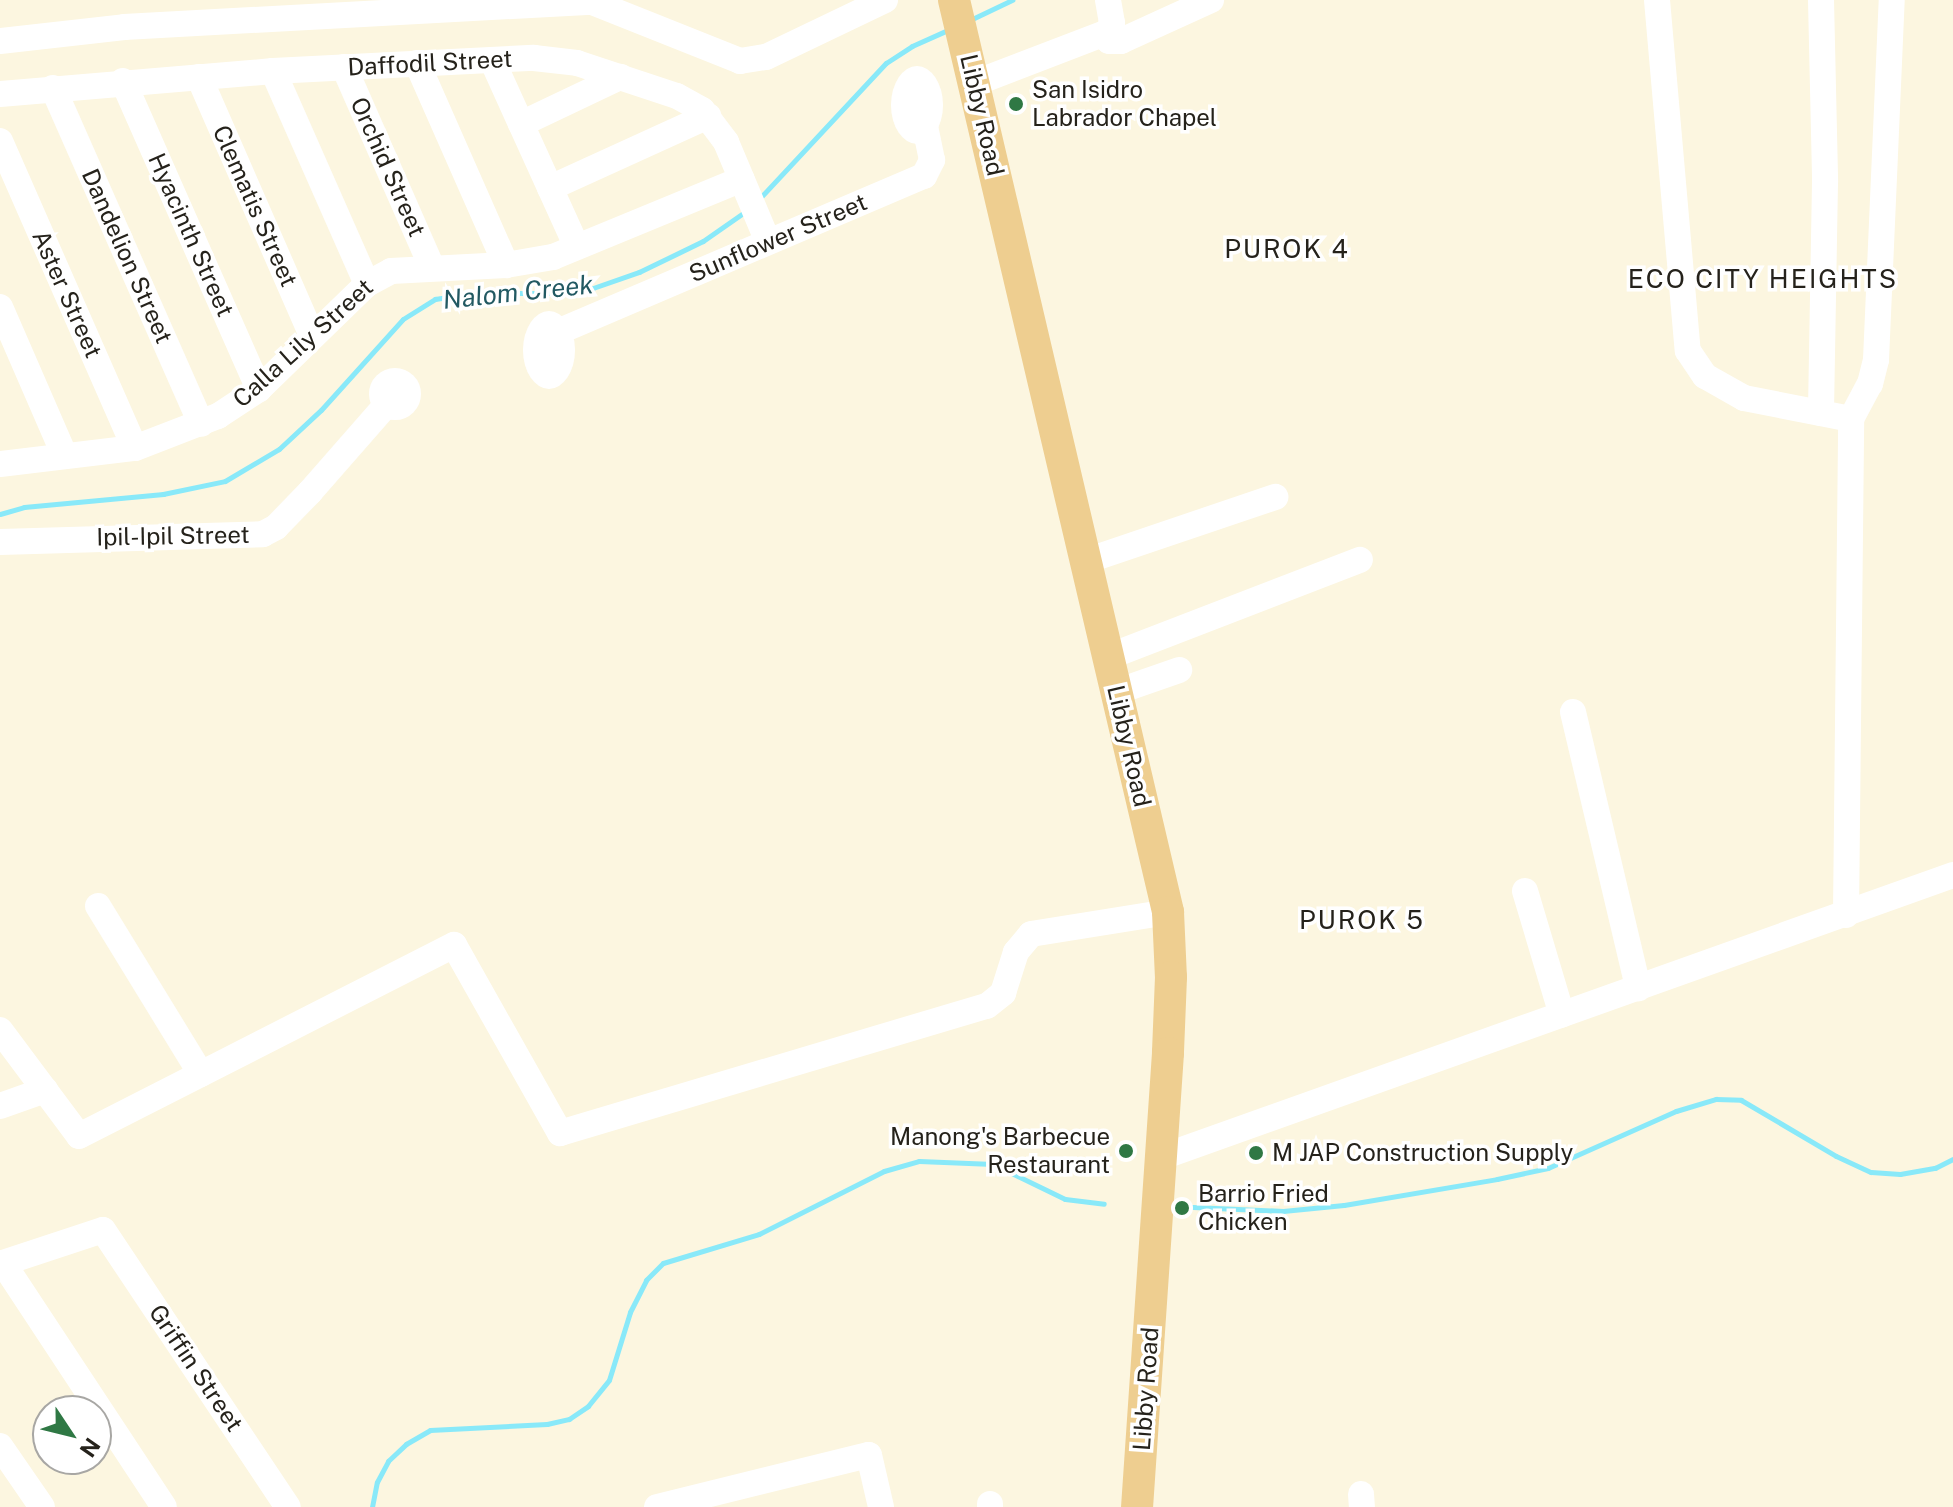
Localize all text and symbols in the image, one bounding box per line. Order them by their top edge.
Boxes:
street label: Daffodil Street [347,44,513,82]
street label: Libby Road [954,51,1010,179]
place label: San Isidro Labrador Chapel [1032,76,1217,132]
street label: Orchid Street [344,93,432,241]
marker: San Isidro Labrador Chapel [1007,95,1025,113]
street label: Clematis Street [207,121,303,291]
street label: Hyacinth Street [142,149,240,321]
street label: Dandelion Street [76,164,178,348]
street label: Sunflower Street [685,188,871,288]
street label: Aster Street [26,226,108,362]
district label: PUROK 4 [1224,233,1350,265]
district label: ECO CITY HEIGHTS [1628,263,1898,295]
water label: Nalom Creek [441,269,595,315]
street label: Calla Lily Street [227,273,379,413]
street label: Ipil-Ipil Street [96,520,250,552]
street label: Libby Road [1101,682,1157,810]
district label: PUROK 5 [1299,904,1425,936]
place label: Manong's Barbecue Restaurant [890,1123,1110,1179]
place label: M JAP Construction Supply [1272,1139,1573,1167]
marker: Manong's Barbecue Restaurant [1117,1142,1135,1160]
marker: M JAP Construction Supply [1247,1144,1265,1162]
place label: Barrio Fried Chicken [1198,1180,1329,1236]
marker: Barrio Fried Chicken [1173,1199,1191,1217]
street label: Griffin Street [143,1299,249,1437]
street label: Libby Road [1127,1326,1165,1452]
north arrow [32,1395,112,1475]
text: N [74,1433,106,1462]

